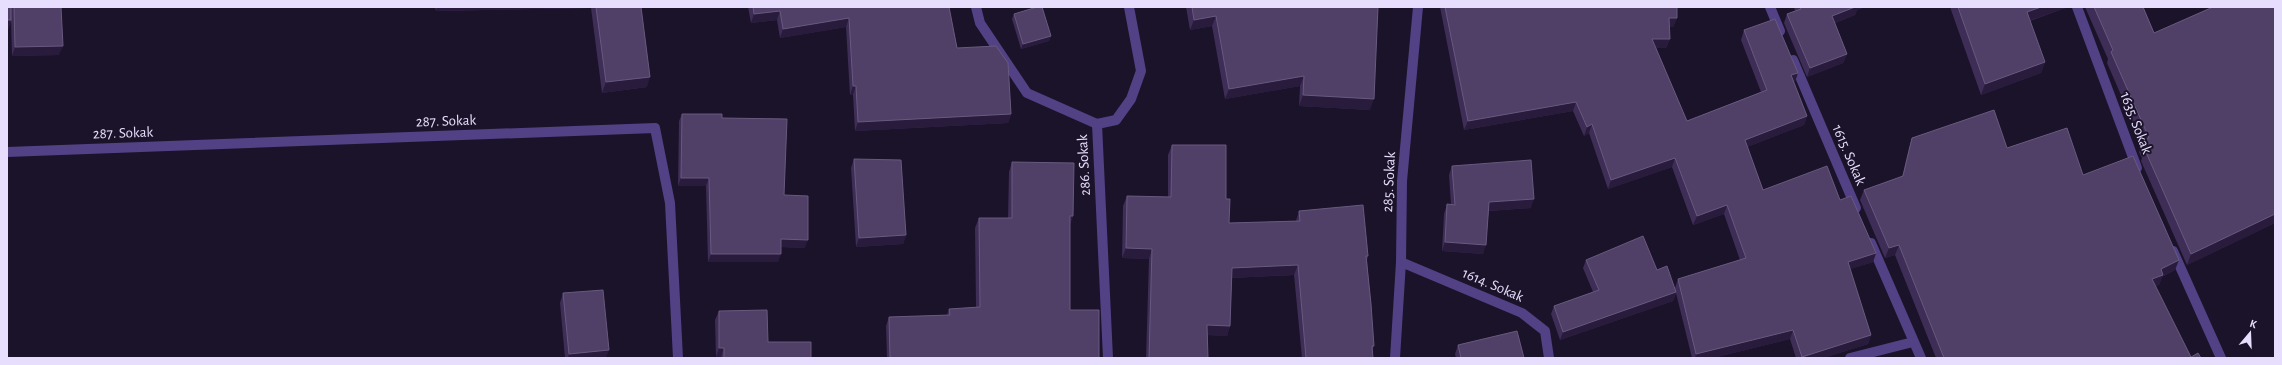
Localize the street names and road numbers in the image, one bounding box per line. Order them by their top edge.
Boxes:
street label: 1635. Sokak [2117,90,2155,156]
street label: 287. Sokak [415,112,477,130]
street label: 1615. Sokak [1830,123,1868,188]
street label: 287. Sokak [92,124,154,142]
street label: 286. Sokak [1075,134,1093,196]
street label: 285. Sokak [1380,151,1398,213]
street label: 1614. Sokak [1460,265,1526,305]

